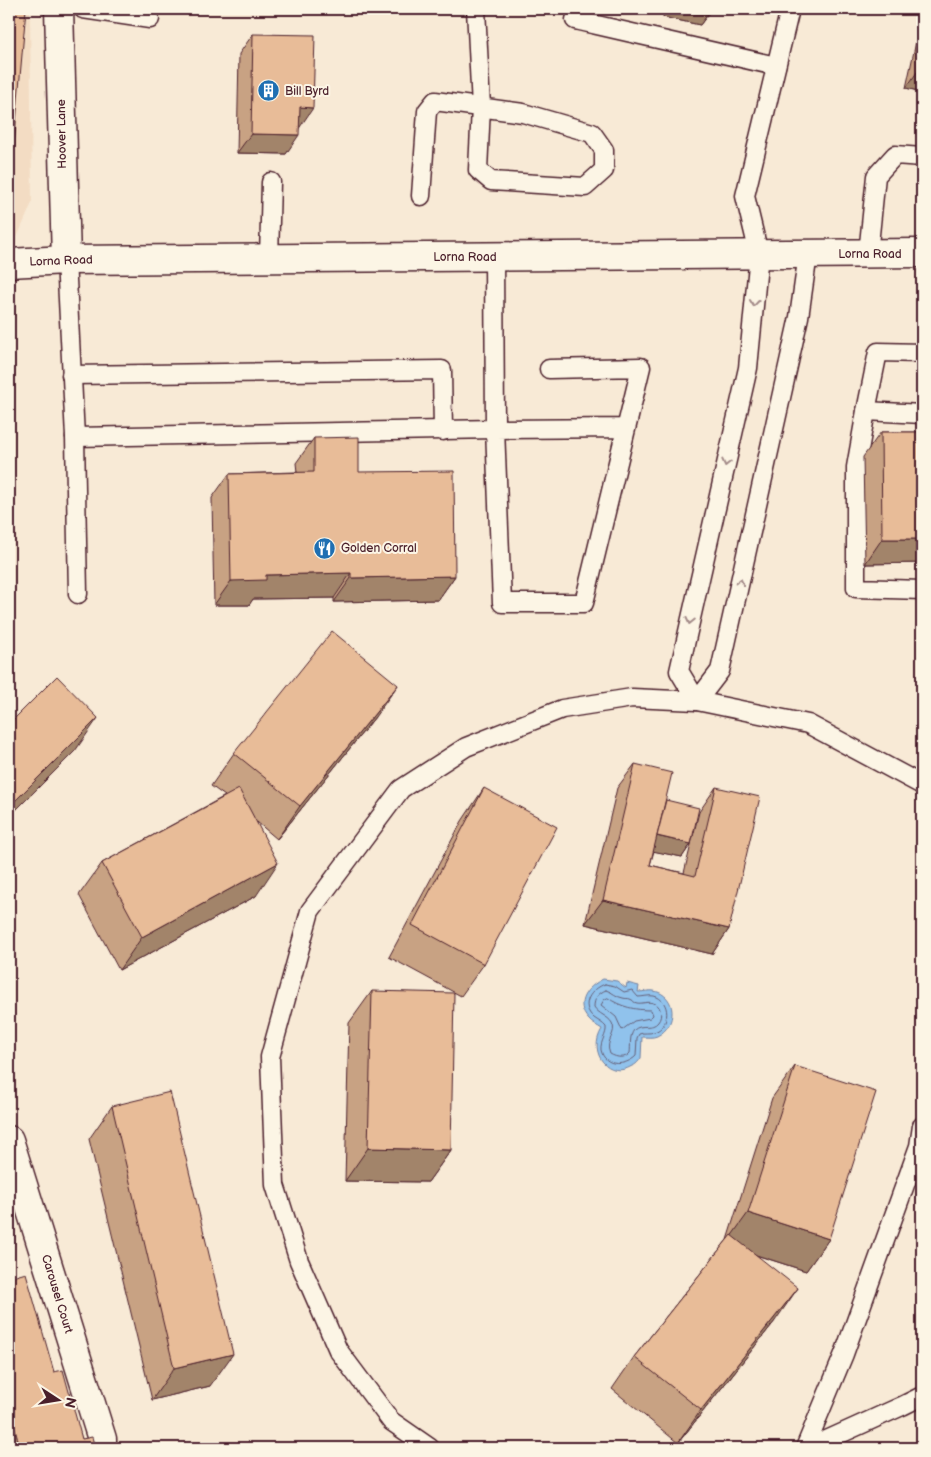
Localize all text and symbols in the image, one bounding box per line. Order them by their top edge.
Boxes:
building icon: Bill Byrd [257,79,281,103]
place label: Bill Byrd [285,84,329,99]
street label: Hoover Lane [54,99,70,169]
street label: Lorna Road [838,247,902,262]
street label: Lorna Road [433,250,497,265]
street label: Lorna Road [29,252,93,270]
one-way arrow [749,299,760,307]
one-way arrow [721,458,732,467]
restaurant icon: Golden Corral [313,536,337,560]
place label: Golden Corral [341,541,417,556]
one-way arrow [734,577,745,586]
one-way arrow [685,617,696,626]
street label: Carousel Court [38,1253,76,1336]
north arrow [32,1374,82,1424]
text: N [61,1396,80,1410]

